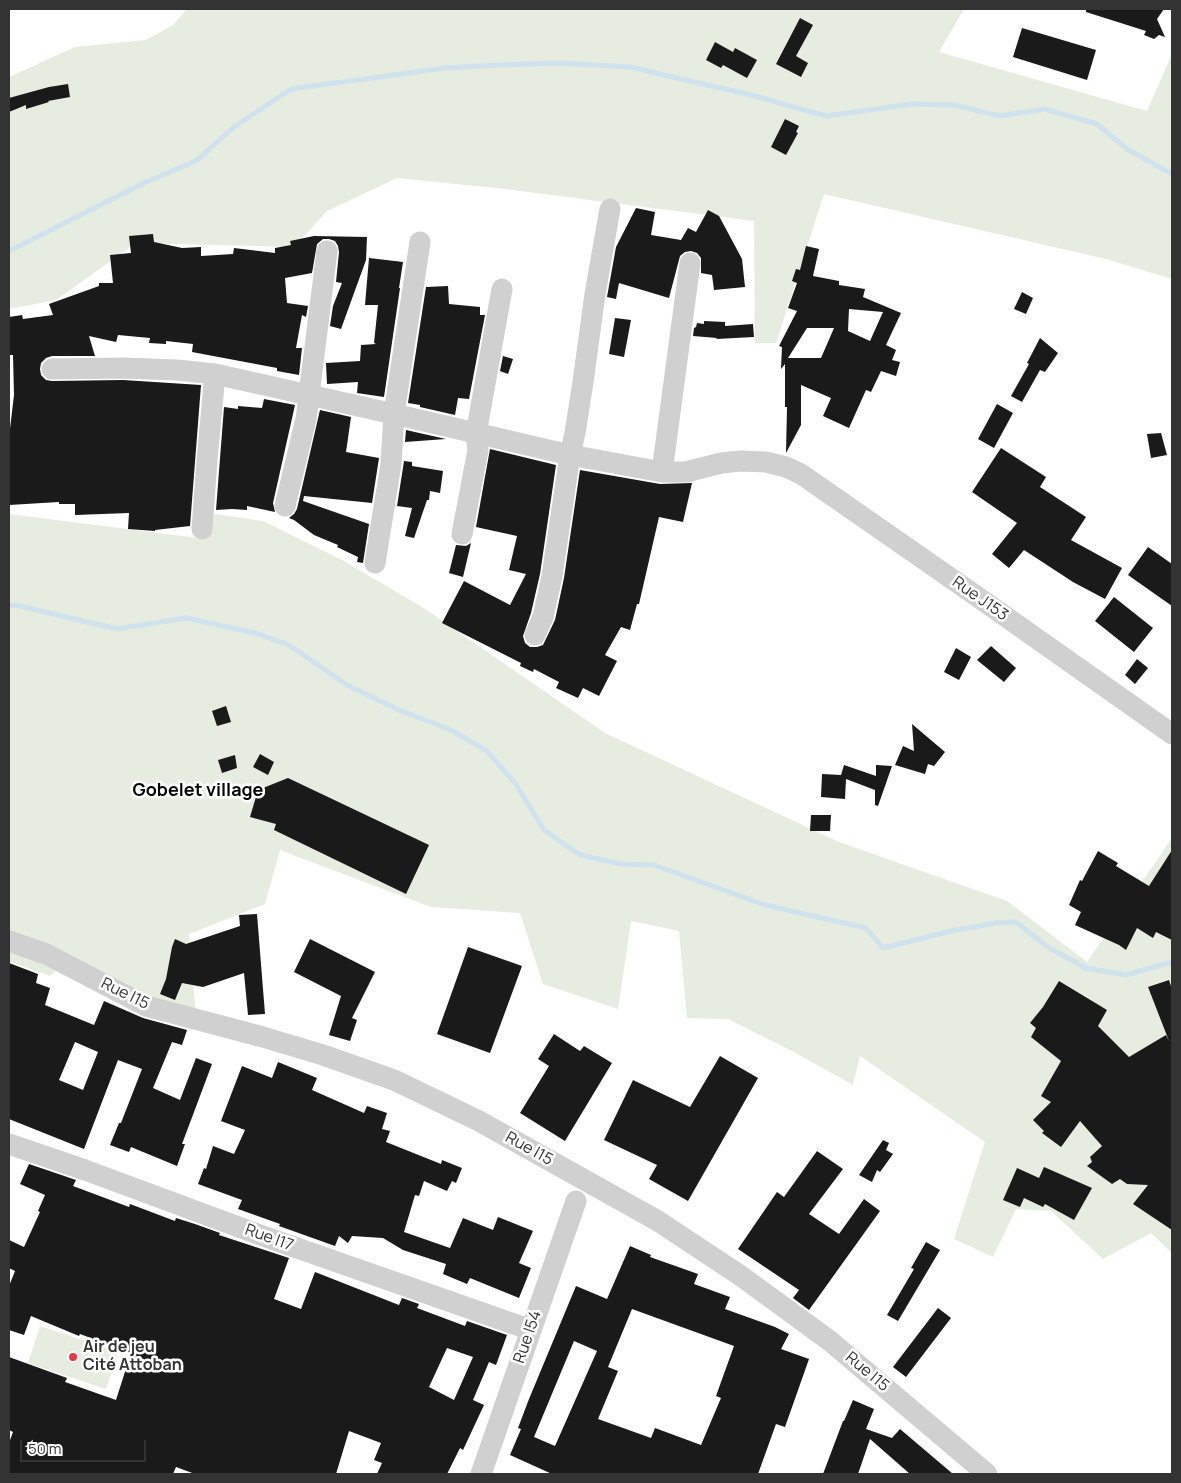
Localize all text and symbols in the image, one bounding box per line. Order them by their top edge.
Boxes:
street label: Rue J153 [948,573,1012,625]
district label: Gobelet village [133,780,263,802]
street label: Rue I15 [98,974,152,1014]
street label: Rue I15 [502,1128,556,1170]
street label: Rue I17 [242,1220,296,1256]
street label: Rue I54 [510,1308,546,1366]
place label: Air de jeu Cité Attoban [83,1338,182,1376]
street label: Rue I15 [841,1348,893,1396]
marker: Air de jeu Cité Attoban [67,1351,79,1363]
scale bar [22,1430,149,1462]
text: 50 m [28,1438,62,1459]

